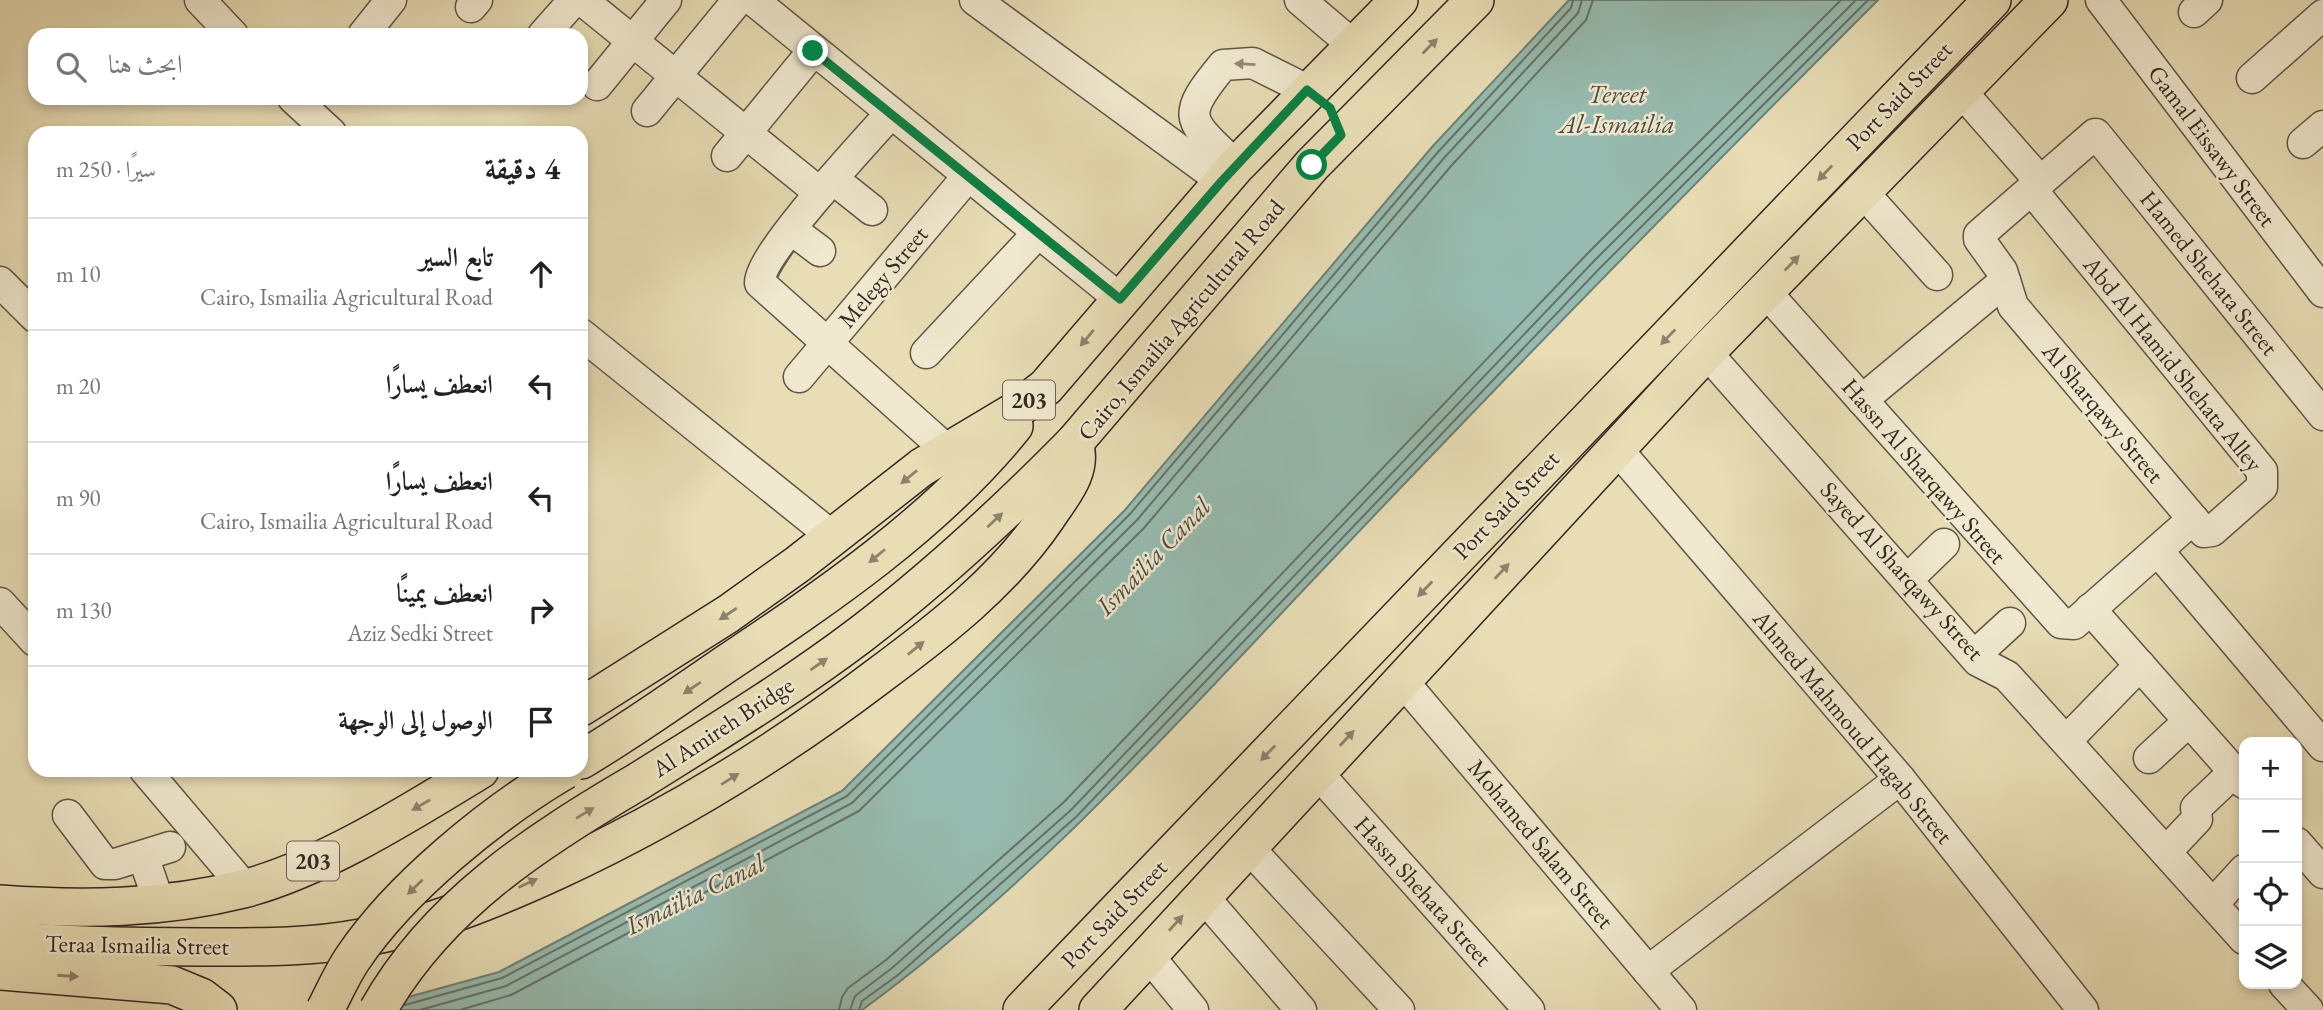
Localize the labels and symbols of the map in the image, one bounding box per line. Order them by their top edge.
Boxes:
street label: Port Said Street [1839,34,1959,157]
route end [797,35,828,66]
one-way arrow [1421,38,1437,55]
one-way arrow [1234,58,1256,69]
street label: Gamal Eissawy Street [2142,59,2284,233]
water label: Tereet Al-Ismailia [1557,77,1675,141]
route start [1296,149,1327,180]
one-way arrow [1817,164,1834,181]
street label: Hamed Shehata Street [2133,184,2286,362]
street label: Cairo, Ismailia Agricultural Road [1070,192,1291,447]
street label: Melegy Street [831,219,935,334]
street label: Abd Al Hamid Shehata Alley [2076,249,2270,478]
one-way arrow [1784,255,1800,272]
one-way arrow [1660,328,1676,345]
one-way arrow [1079,329,1095,347]
street label: Al Sharqawy Street [2035,335,2171,490]
street label: Hassn Al Sharqawy Street [1835,371,2014,570]
road number: 203 [1003,380,1055,420]
street label: Port Said Street [1446,443,1566,566]
one-way arrow [901,469,919,484]
street label: Sayed Al Sharqawy Street [1814,475,1991,667]
water label: Ismaïlia Canal [1087,489,1218,623]
one-way arrow [986,512,1003,528]
one-way arrow [868,548,886,564]
one-way arrow [1494,562,1510,580]
one-way arrow [1418,580,1434,597]
street label: Ahmed Mahmoud Hagab Street [1746,603,1961,850]
one-way arrow [719,607,737,621]
one-way arrow [906,640,924,655]
one-way arrow [810,657,828,671]
street label: Al Amireh Bridge [645,669,799,784]
one-way arrow [682,681,701,694]
one-way arrow [1339,729,1355,747]
one-way arrow [1259,745,1276,762]
street label: Mohamed Salam Street [1461,753,1622,935]
one-way arrow [720,772,739,785]
one-way arrow [411,799,431,811]
one-way arrow [575,807,594,819]
street label: Hassn Shehata Street [1348,809,1499,973]
road number: 203 [287,842,339,880]
water label: Ismaïlia Canal [619,845,771,943]
street label: Port Said Street [1054,852,1174,975]
one-way arrow [518,878,538,889]
one-way arrow [407,879,424,895]
one-way arrow [1168,915,1184,932]
street label: Teraa Ismailia Street [45,927,230,962]
one-way arrow [57,971,79,982]

